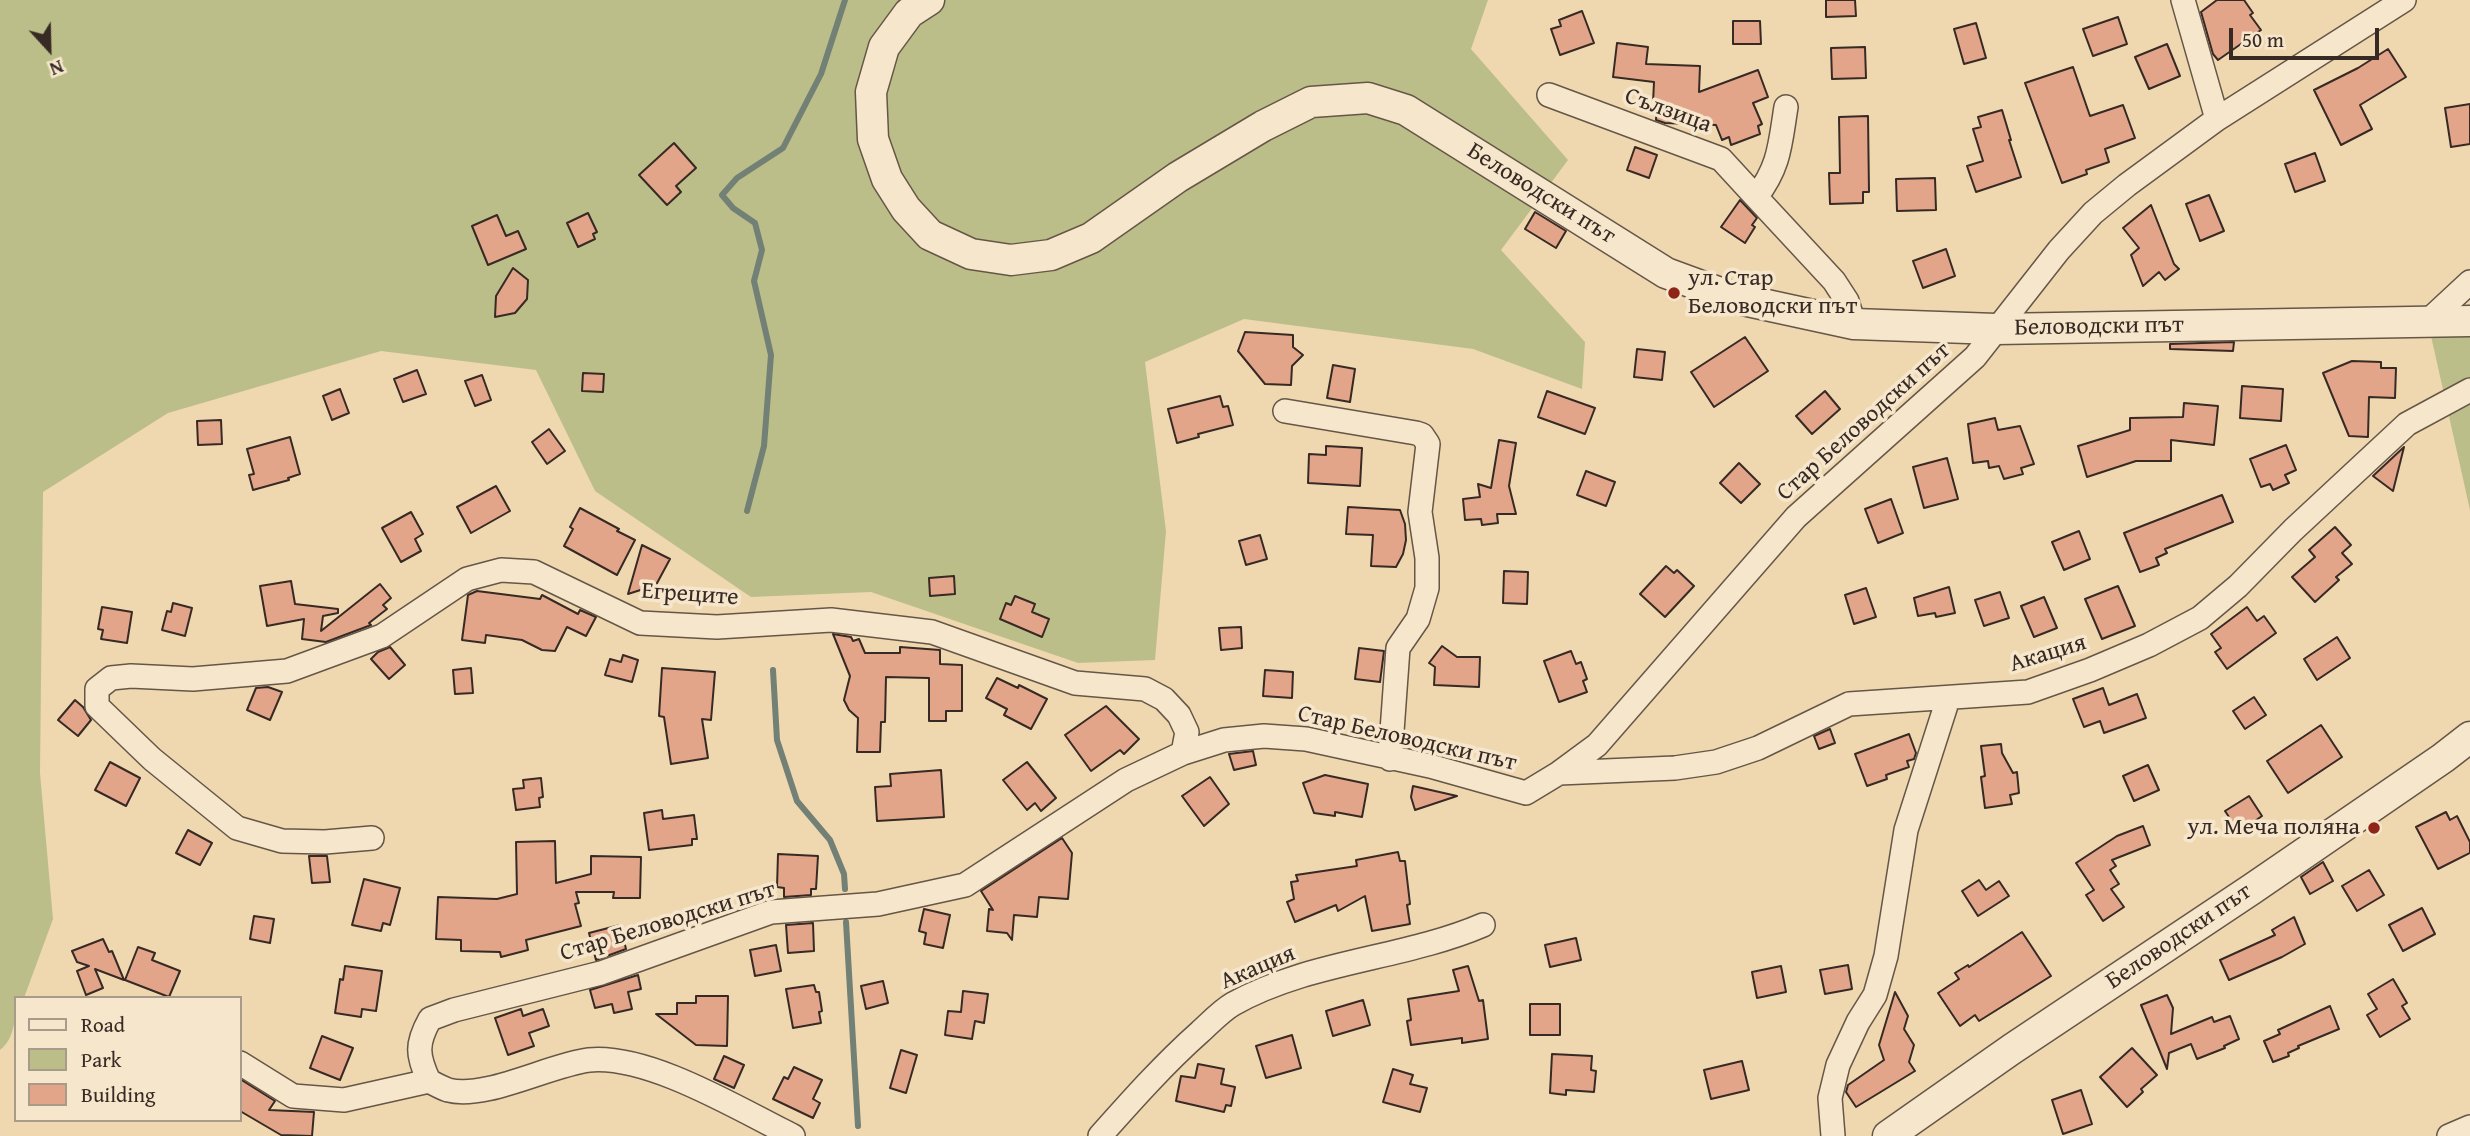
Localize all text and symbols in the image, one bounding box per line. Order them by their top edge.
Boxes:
north arrow [14,14,84,84]
scale bar [2232,14,2382,58]
text: 50 m [2242,24,2284,55]
text: N [46,53,68,84]
street label: Сълзица [1621,82,1715,140]
street label: Беловодски път [1462,137,1620,251]
place label: ул. Стар Беловодски път [1688,265,1857,321]
marker: ул. Стар Беловодски път [1666,285,1682,301]
street label: Беловодски път [2014,311,2184,343]
street label: Стар Беловодски път [1771,336,1957,508]
street label: Егреците [640,577,740,613]
street label: Акация [2006,629,2090,679]
street label: Стар Беловодски път [1295,700,1519,778]
place label: ул. Меча поляна [2187,814,2360,842]
marker: ул. Меча поляна [2366,820,2382,836]
street label: Стар Беловодски път [557,876,779,968]
street label: Беловодски път [2101,878,2257,996]
street label: Акация [1216,939,1300,997]
legend [14,996,242,1122]
text: Road [81,1009,125,1040]
text: Park [81,1044,122,1075]
text: Building [81,1079,155,1110]

